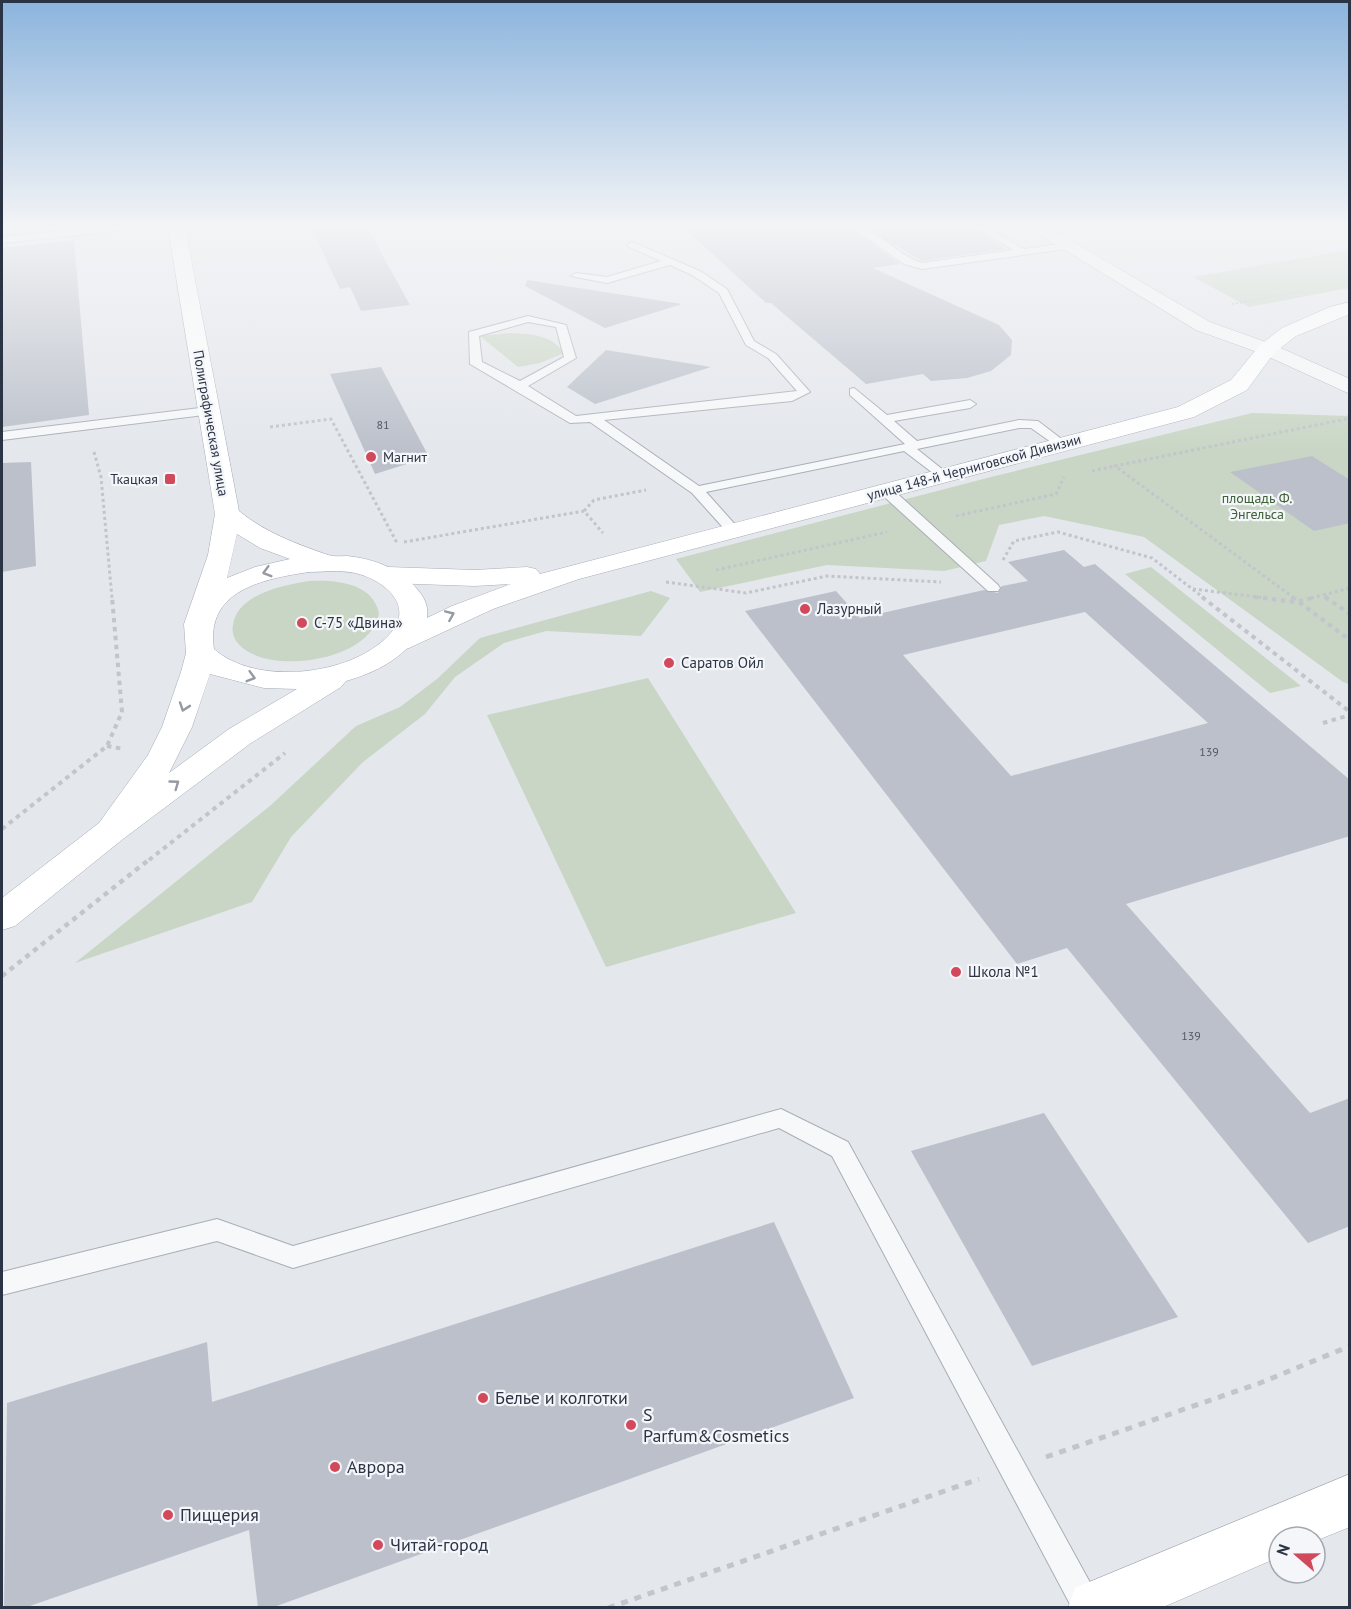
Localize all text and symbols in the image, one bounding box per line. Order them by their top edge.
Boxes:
street label: Полиграфическая улица [189,349,233,497]
house number: 81 [376,417,390,432]
street label: улица 148-й Черниговской Дивизии [865,430,1083,504]
place label: Магнит [383,448,427,466]
marker: Магнит [364,450,378,464]
place label: Ткацкая [110,470,158,488]
marker: Ткацкая [163,472,177,486]
park label: площадь Ф. Энгельса [1222,489,1292,523]
one-way arrow [262,565,273,577]
place label: Лазурный [816,599,882,618]
marker: Лазурный [798,602,812,616]
one-way arrow [444,610,455,622]
place label: С-75 «Двина» [314,613,403,632]
marker: С-75 «Двина» [295,616,309,630]
place label: Саратов Ойл [681,653,764,672]
marker: Саратов Ойл [662,656,676,670]
one-way arrow [245,670,256,682]
one-way arrow [178,701,191,712]
house number: 139 [1199,744,1219,759]
one-way arrow [169,780,180,791]
place label: Школа №1 [968,962,1039,981]
marker: Школа №1 [949,965,963,979]
house number: 139 [1181,1028,1201,1043]
place label: Белье и колготки [495,1386,628,1409]
marker: Белье и колготки [476,1391,490,1405]
place label: S Parfum&Cosmetics [643,1403,789,1447]
marker: S Parfum&Cosmetics [624,1418,638,1432]
place label: Аврора [347,1455,405,1478]
marker: Аврора [328,1460,342,1474]
place label: Пиццерия [180,1503,259,1526]
marker: Пиццерия [161,1508,175,1522]
north arrow [1267,1525,1327,1585]
place label: Читай-город [390,1533,488,1556]
marker: Читай-город [371,1538,385,1552]
text: N [1272,1542,1294,1558]

